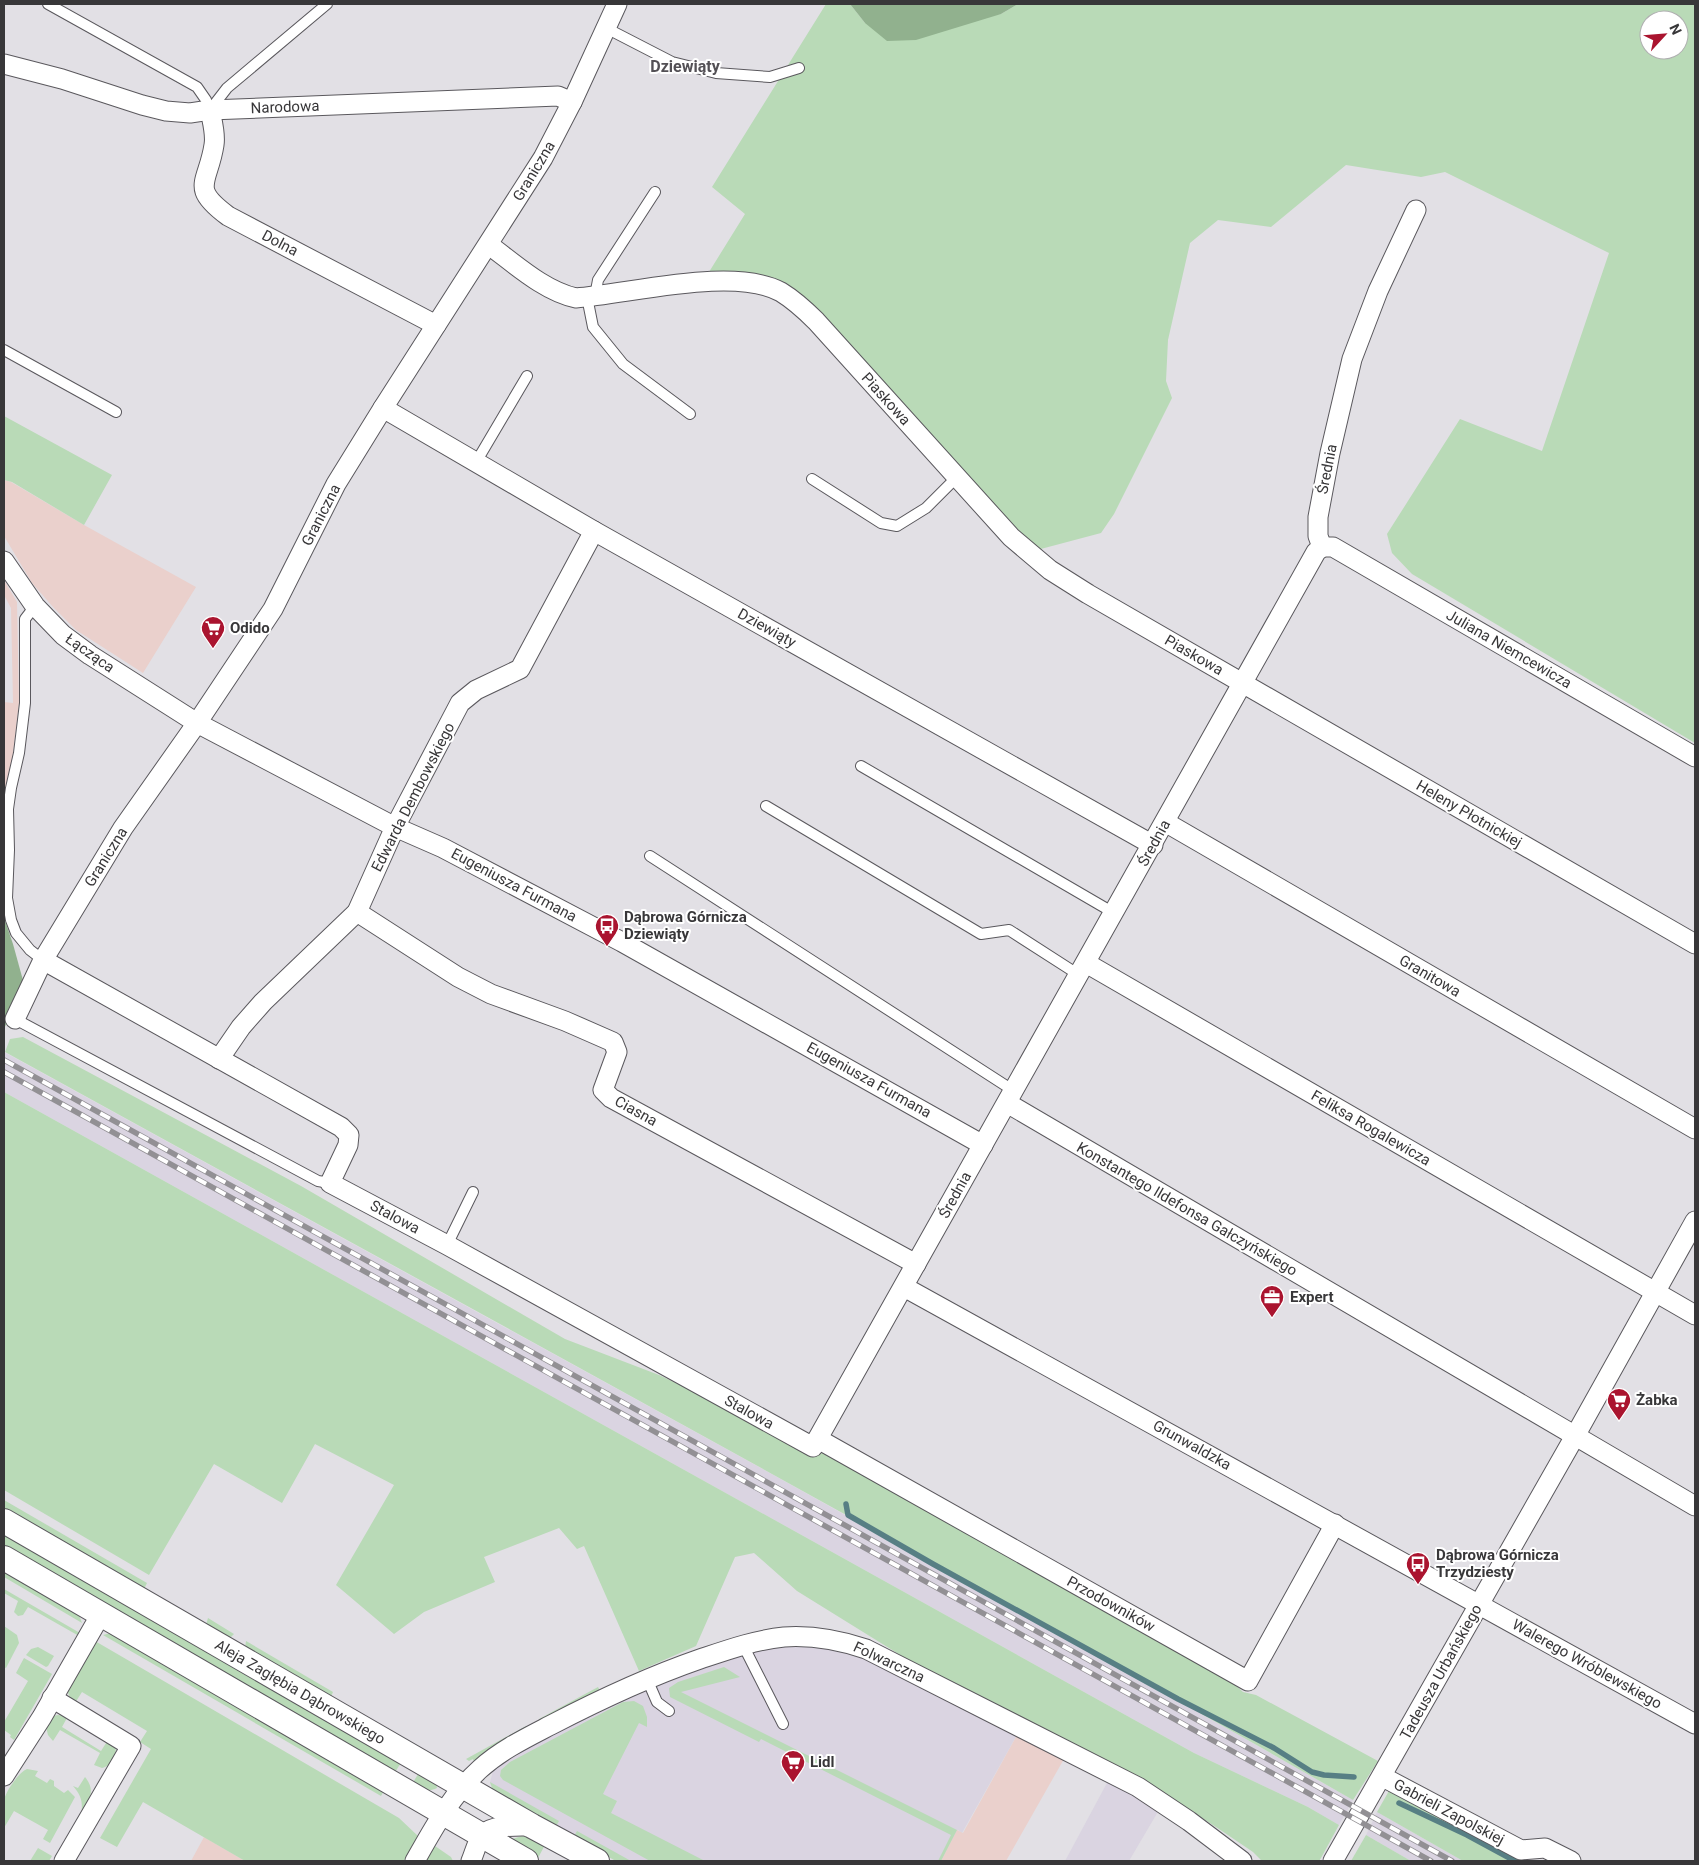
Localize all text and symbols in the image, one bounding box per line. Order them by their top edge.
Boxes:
north arrow [1639,10,1689,60]
text: N [1666,21,1685,37]
district label: Dziewiąty [650,57,721,76]
street label: Narodowa [250,97,320,117]
street label: Graniczna [509,138,559,204]
street label: Dolna [259,226,301,260]
street label: Piaskowa [858,369,914,429]
street label: Średnia [1313,443,1341,495]
street label: Graniczna [298,481,344,549]
street label: Dziewiąty [735,605,799,651]
street label: Juliana Niemcewicza [1443,606,1575,692]
supermarket icon: Odido [200,615,226,649]
place label: Odido [230,619,270,637]
street label: Łącząca [62,630,118,676]
street label: Piaskowa [1162,631,1226,679]
street label: Edwarda Dembowskiego [368,720,458,874]
street label: Heleny Płotnickiej [1413,776,1525,852]
street label: Średnia [1134,817,1174,869]
street label: Graniczna [81,824,131,890]
street label: Eugeniusza Furmana [448,844,580,926]
place label: Dąbrowa Górnicza Dziewiąty [624,908,747,943]
bus stop icon: Dąbrowa Górnicza Dziewiąty [594,913,620,947]
street label: Granitowa [1396,951,1464,1001]
street label: Eugeniusza Furmana [804,1038,934,1122]
street label: Feliksa Rogalewicza [1308,1086,1434,1170]
street label: Ciasna [612,1092,660,1130]
street label: Konstantego Ildefonsa Gałczyńskiego [1074,1138,1300,1280]
street label: Średnia [935,1169,975,1221]
street label: Stalowa [367,1196,423,1238]
office icon: Expert [1259,1284,1285,1318]
place label: Expert [1290,1288,1334,1306]
supermarket icon: Żabka [1606,1387,1632,1421]
street label: Stalowa [721,1391,777,1433]
place label: Żabka [1636,1391,1678,1409]
street label: Grunwaldzka [1150,1416,1234,1474]
place label: Dąbrowa Górnicza Trzydziesty [1436,1546,1559,1581]
bus stop icon: Dąbrowa Górnicza Trzydziesty [1405,1551,1431,1585]
street label: Przodowników [1064,1572,1158,1636]
street label: Tadeusza Urbańskiego [1396,1601,1486,1743]
street label: Walerego Wróblewskiego [1509,1615,1665,1713]
street label: Aleja Zagłębia Dąbrowskiego [212,1636,388,1748]
street label: Folwarczna [851,1638,927,1686]
supermarket icon: Lidl [780,1749,806,1783]
place label: Lidl [810,1753,835,1771]
street label: Gabrieli Zapolskiej [1391,1775,1507,1849]

